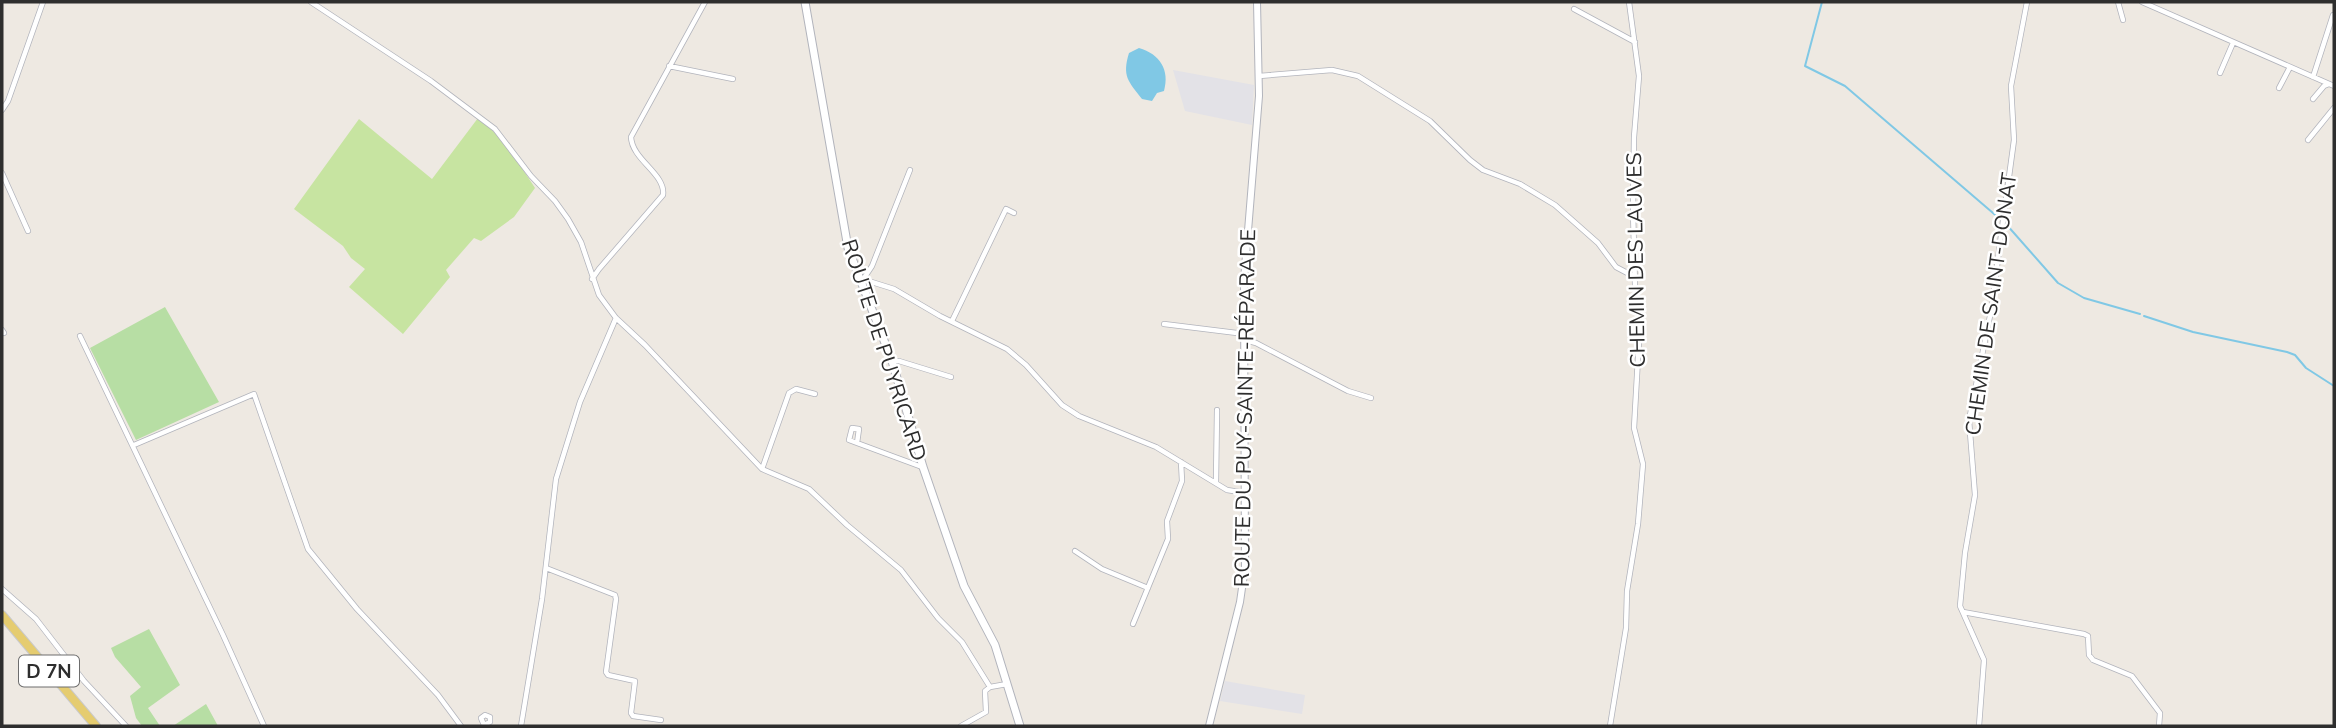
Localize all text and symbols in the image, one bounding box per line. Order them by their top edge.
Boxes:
street label: CHEMIN DES LAUVES [1620,152,1650,368]
street label: CHEMIN DE SAINT-DONAT [1959,170,2021,437]
street label: ROUTE DU PUY-SAINTE-RÉPARADE [1228,229,1260,587]
street label: ROUTE DE PUYRICARD [837,236,933,464]
road number: D 7N [19,656,79,686]

